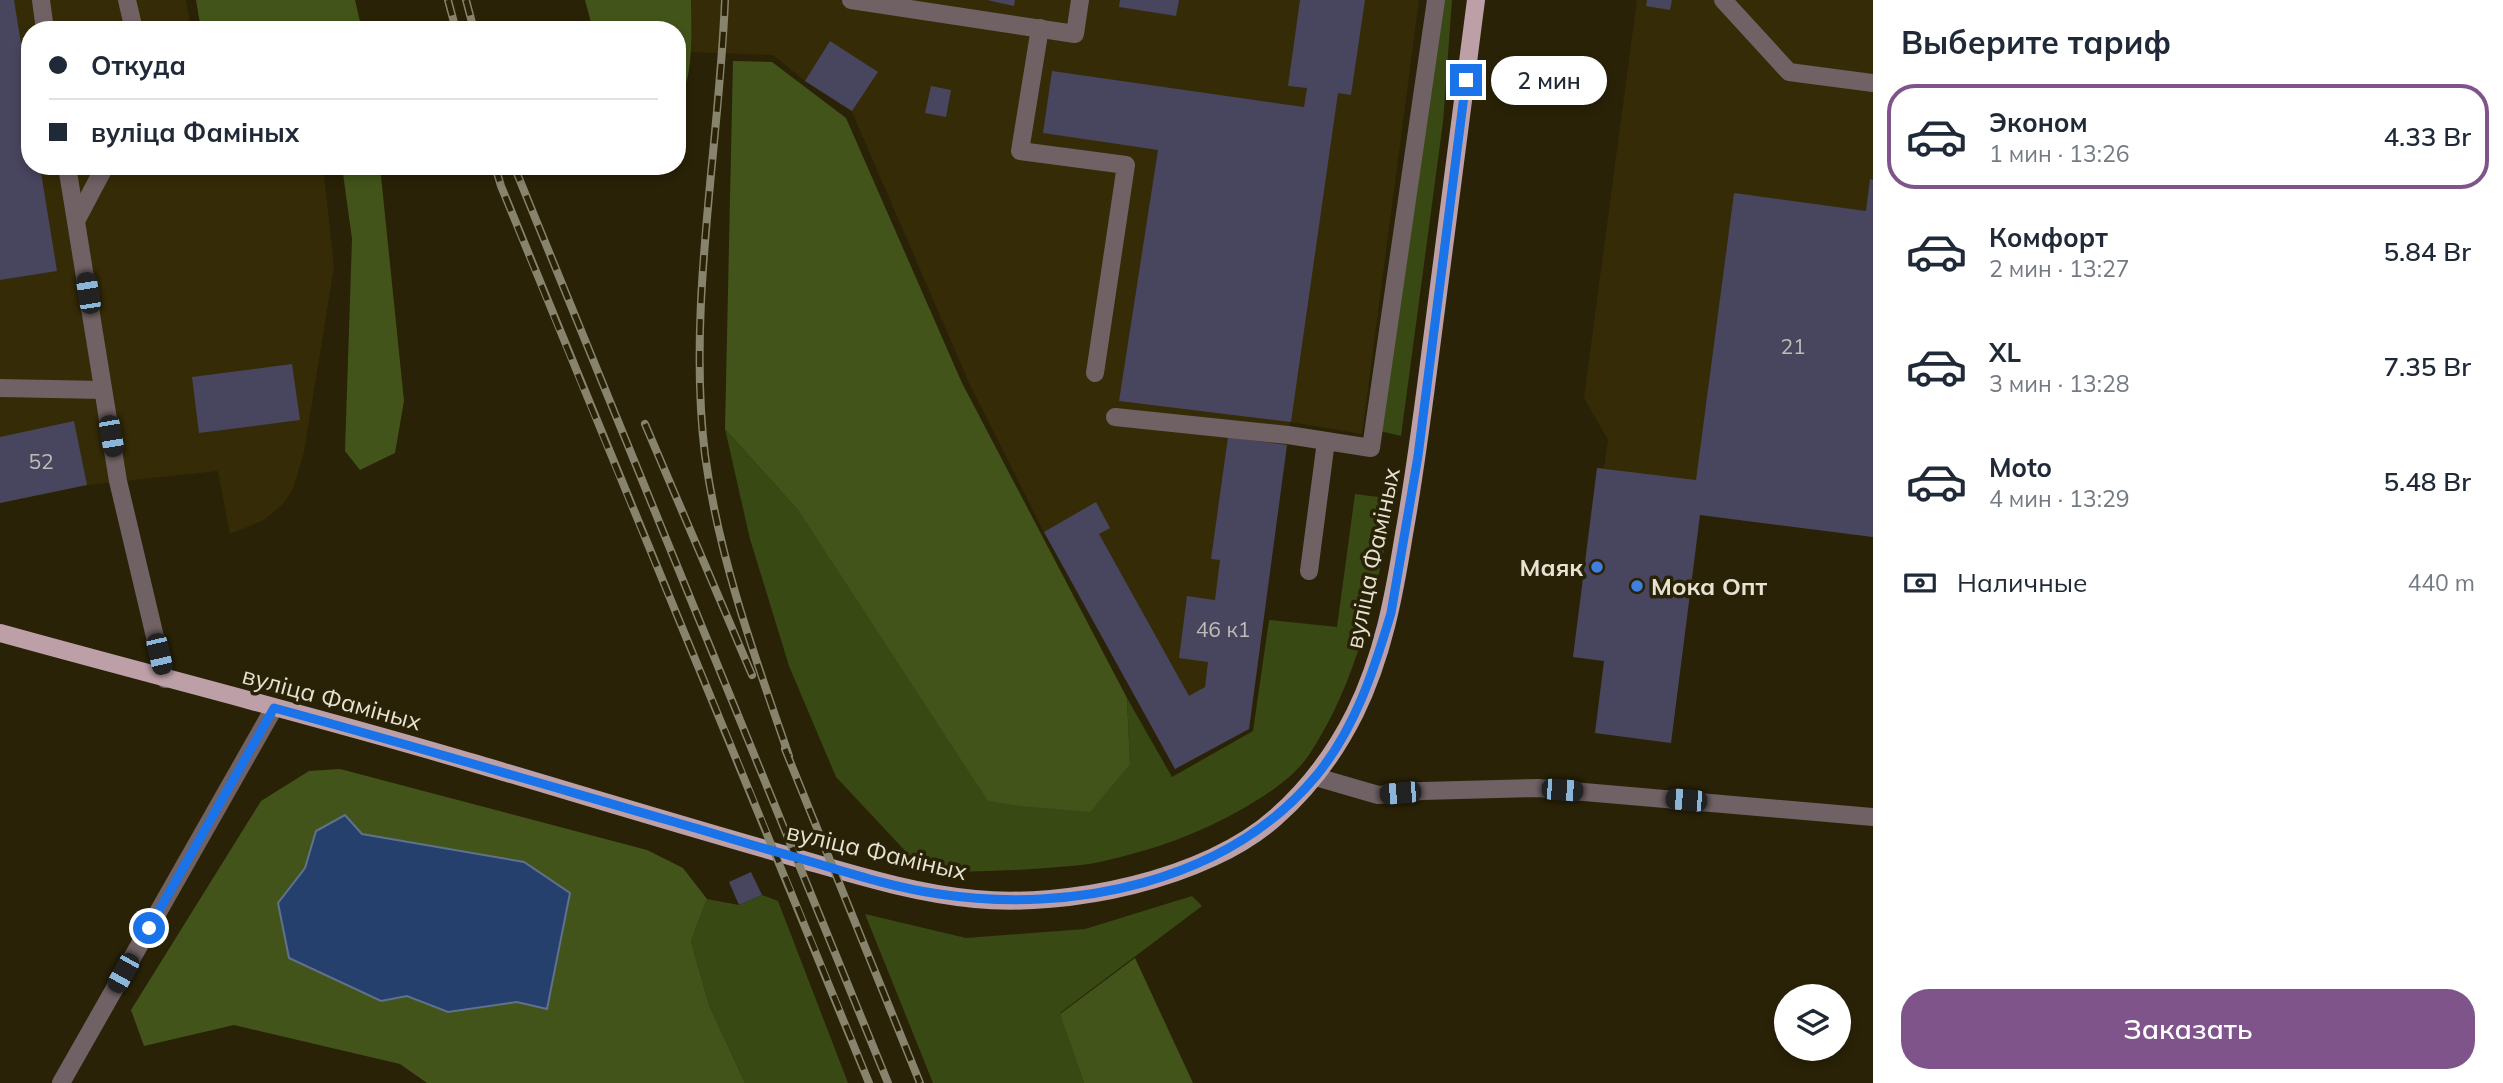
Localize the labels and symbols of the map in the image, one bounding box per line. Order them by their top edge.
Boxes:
callout: 2 мин [1490,56,1606,104]
route end [1450,64,1482,96]
car [75,271,102,315]
house number: 21 [1780,333,1806,359]
car [98,413,125,459]
house number: 52 [28,448,54,474]
street label: вуліца Фаміных [1338,465,1406,651]
place label: Маяк [1520,552,1583,582]
marker: Маяк [1589,559,1605,575]
place label: Мока Опт [1651,571,1768,601]
marker: Мока Опт [1629,578,1645,594]
house number: 46 к1 [1196,616,1250,642]
car [145,631,174,677]
street label: вуліца Фаміных [239,660,425,736]
car [1541,778,1584,802]
car [1379,781,1422,805]
car [1665,788,1708,812]
street label: вуліца Фаміных [784,816,970,886]
route start [133,912,165,944]
car [104,950,143,996]

